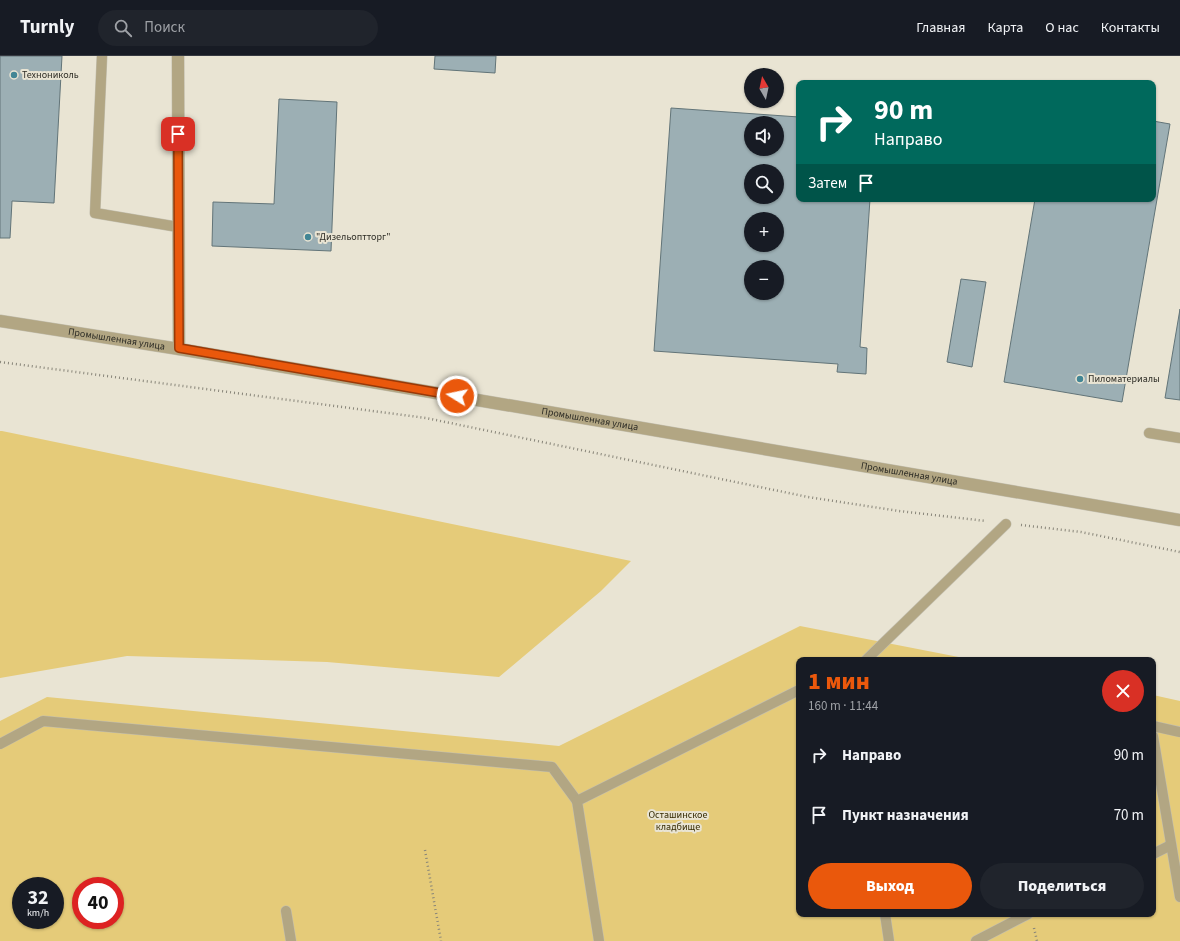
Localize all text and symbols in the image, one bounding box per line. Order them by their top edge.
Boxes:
search box [98,10,378,46]
text: Turnly [20,14,74,41]
icon: search [112,17,134,39]
text: Поиск [144,17,185,38]
text: Главная [916,18,965,38]
text: Карта [987,18,1023,38]
text: О нас [1045,18,1079,38]
text: Контакты [1101,18,1160,38]
place label: Технониколь [22,68,79,82]
north arrow [744,68,784,108]
map controls [744,68,784,300]
marker: Технониколь [9,70,19,80]
text: 90 m [874,90,933,130]
icon: right [808,96,860,148]
button: sound [744,116,784,156]
pin [161,117,195,151]
icon: arrive [167,123,189,145]
text: Направо [874,127,942,152]
button: search [744,164,784,204]
icon: arrive [855,172,877,194]
text: Затем [808,173,847,194]
button: + [744,212,784,252]
place label: "Дизельоптторг" [316,230,390,244]
marker: "Дизельоптторг" [303,232,313,242]
button: − [744,260,784,300]
street label: Промышленная улица [67,325,166,354]
place label: Пиломатериалы [1088,372,1160,386]
marker: Пиломатериалы [1075,374,1085,384]
position arrow [436,375,478,417]
street label: Промышленная улица [540,404,639,434]
street label: Промышленная улица [860,459,959,489]
text: 1 мин [808,664,870,699]
button: close [1102,670,1144,712]
text: 160 m · 11:44 [808,697,878,715]
icon: right [808,744,830,766]
text: Направо [842,745,901,766]
text: 90 m [1114,745,1144,766]
icon: arrive [808,804,830,826]
text: Пункт назначения [842,805,969,826]
text: 70 m [1114,805,1144,826]
park label: Осташинское кладбище [648,808,708,834]
button: Выход [808,863,972,909]
button: Поделиться [980,863,1144,909]
speed limit sign: 40 [72,877,124,929]
text: 32 [27,884,49,912]
text: km/h [27,906,49,920]

